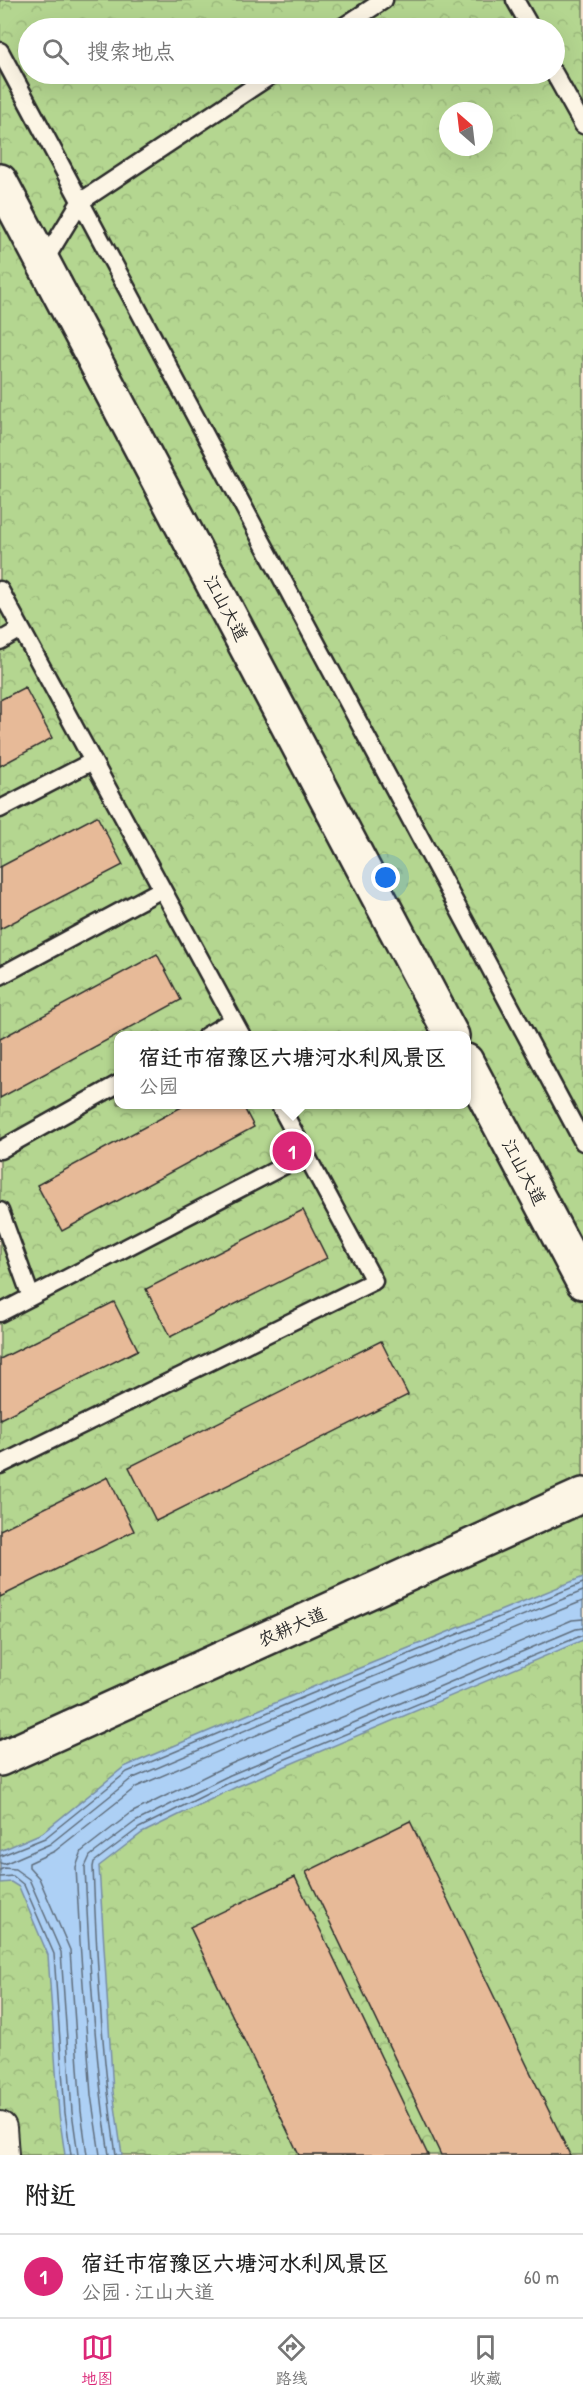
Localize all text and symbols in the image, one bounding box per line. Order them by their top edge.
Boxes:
search box [18,18,565,84]
icon: search [39,35,72,68]
text: 搜索地点 [87,36,175,66]
north arrow [439,102,493,156]
street label: 江山大道 [199,570,254,645]
your location [371,863,400,892]
popup [114,1031,471,1109]
text: 宿迁市宿豫区六塘河水利风景区 [138,1042,447,1072]
text: 公园 [138,1072,178,1099]
pin: 1 [272,1128,312,1174]
street label: 江山大道 [497,1134,552,1209]
street label: 农耕大道 [254,1600,330,1653]
text: 附近 [24,2177,76,2212]
text: 宿迁市宿豫区六塘河水利风景区 [81,2248,389,2278]
text: 1 [40,2263,47,2290]
text: 60 m [524,2263,559,2290]
text: 公园 · 江山大道 [81,2278,214,2305]
tab: 地图 [81,2331,114,2389]
tab: 路线 [275,2331,308,2389]
tab: 收藏 [469,2331,502,2389]

